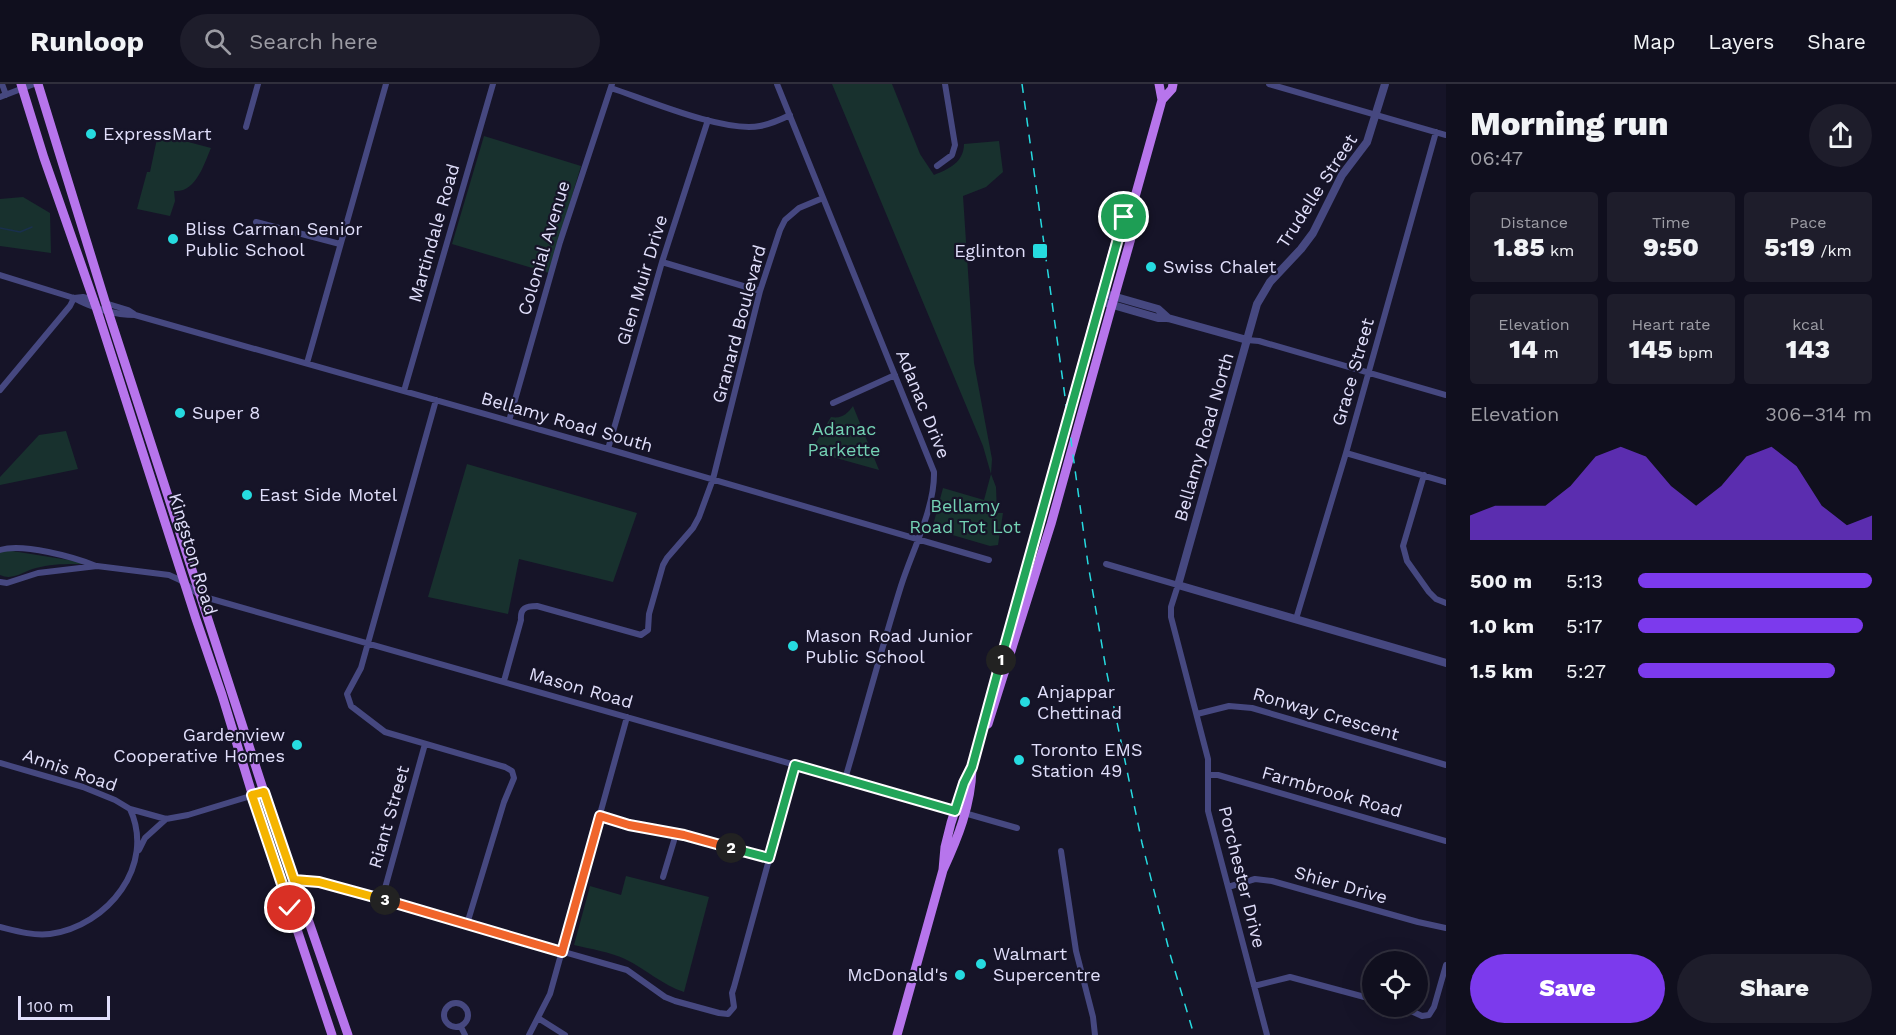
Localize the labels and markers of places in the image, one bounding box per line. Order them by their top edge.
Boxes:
place label: ExpressMart [103,123,212,144]
marker: ExpressMart [84,127,98,141]
pin [1098,191,1149,242]
place label: Bliss Carman Senior Public School [185,218,363,260]
marker: Bliss Carman Senior Public School [166,232,180,246]
place label: Eglinton [954,240,1026,261]
marker: Eglinton [1031,242,1049,260]
place label: Swiss Chalet [1163,256,1277,277]
marker: Swiss Chalet [1144,260,1158,274]
place label: Super 8 [192,402,260,423]
marker: Super 8 [173,406,187,420]
place label: East Side Motel [259,484,398,505]
marker: East Side Motel [240,488,254,502]
place label: Mason Road Junior Public School [805,625,973,667]
marker: Mason Road Junior Public School [786,639,800,653]
pin: 1 [986,645,1016,675]
place label: Anjappar Chettinad [1037,681,1122,723]
marker: Anjappar Chettinad [1018,695,1032,709]
place label: Gardenview Cooperative Homes [113,724,285,766]
marker: Gardenview Cooperative Homes [290,738,304,752]
place label: Toronto EMS Station 49 [1031,739,1142,781]
marker: Toronto EMS Station 49 [1012,753,1026,767]
pin: 2 [716,833,746,863]
pin [264,882,315,933]
pin: 3 [370,885,400,915]
place label: Walmart Supercentre [993,943,1101,985]
marker: Walmart Supercentre [974,957,988,971]
place label: McDonald's [847,964,948,985]
marker: McDonald's [953,968,967,982]

